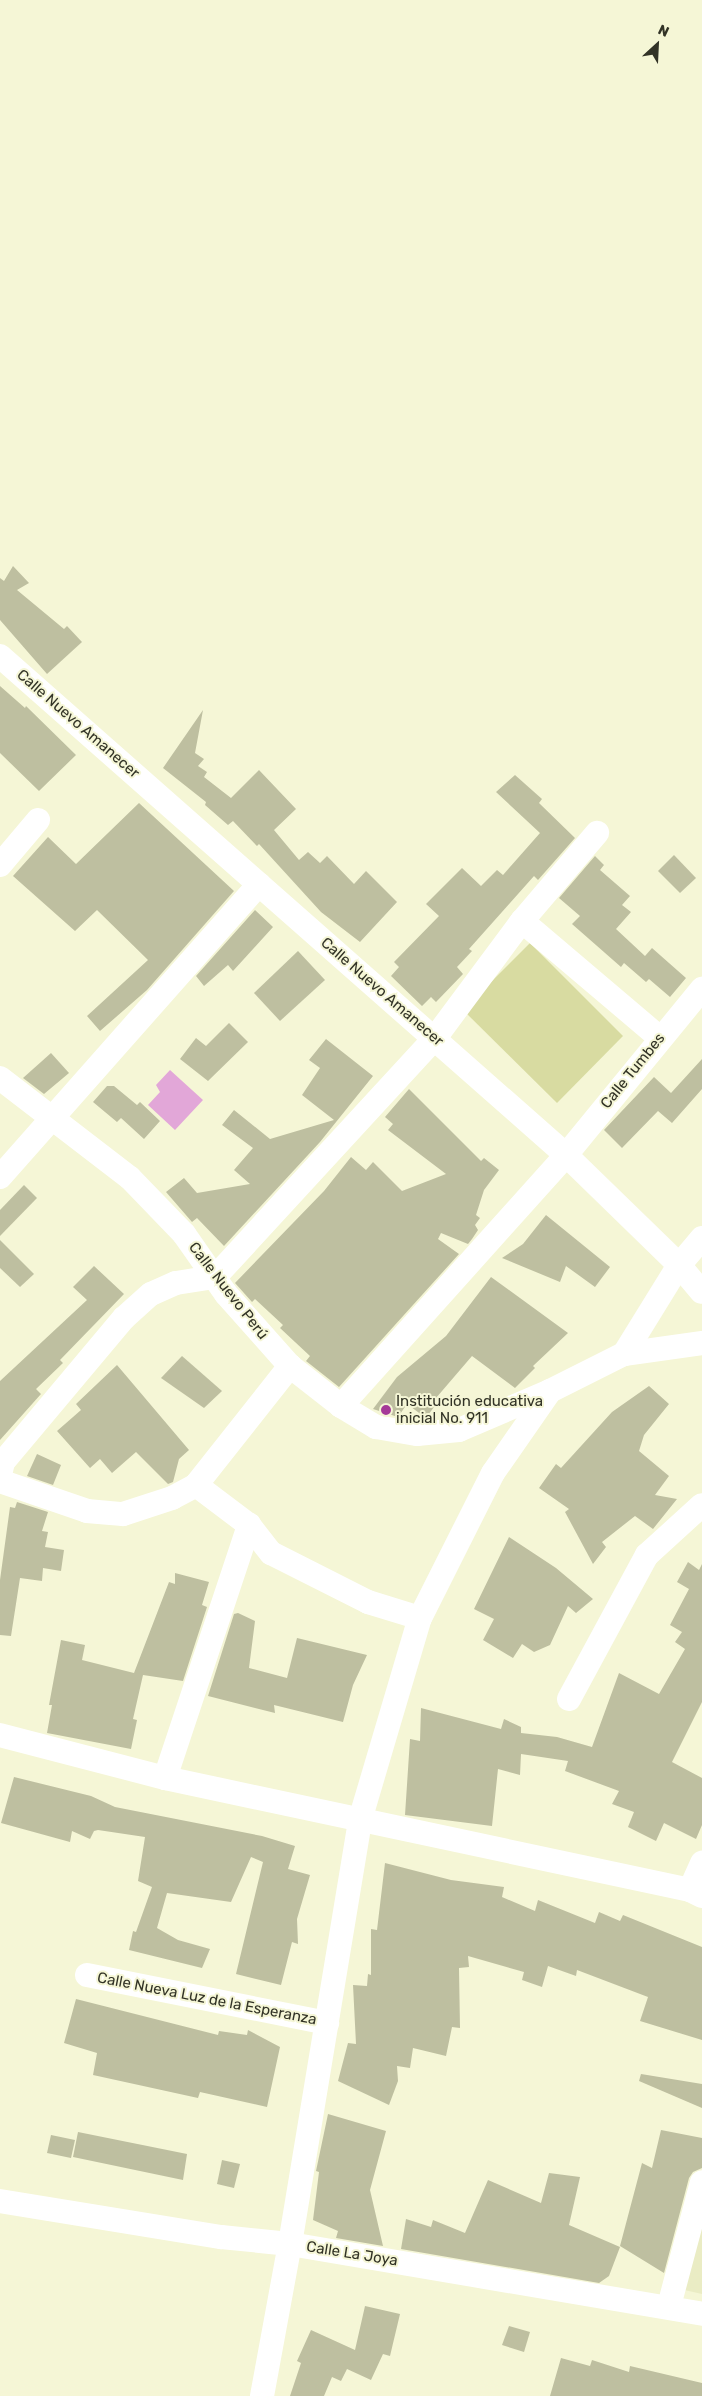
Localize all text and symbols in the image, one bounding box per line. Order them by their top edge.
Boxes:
north arrow [632,20,682,70]
text: N [655,21,672,41]
street label: Calle Nuevo Amanecer [13,666,143,782]
street label: Calle Nuevo Amanecer [317,934,447,1050]
street label: Calle Tumbes [597,1029,669,1113]
street label: Calle Nuevo Perú [185,1239,271,1343]
place label: Institución educativa inicial No. 911 [396,1392,543,1427]
marker: Institución educativa inicial No. 911 [380,1404,392,1416]
street label: Calle Nueva Luz de la Esperanza [96,1969,318,2029]
street label: Calle La Joya [305,2238,399,2270]

